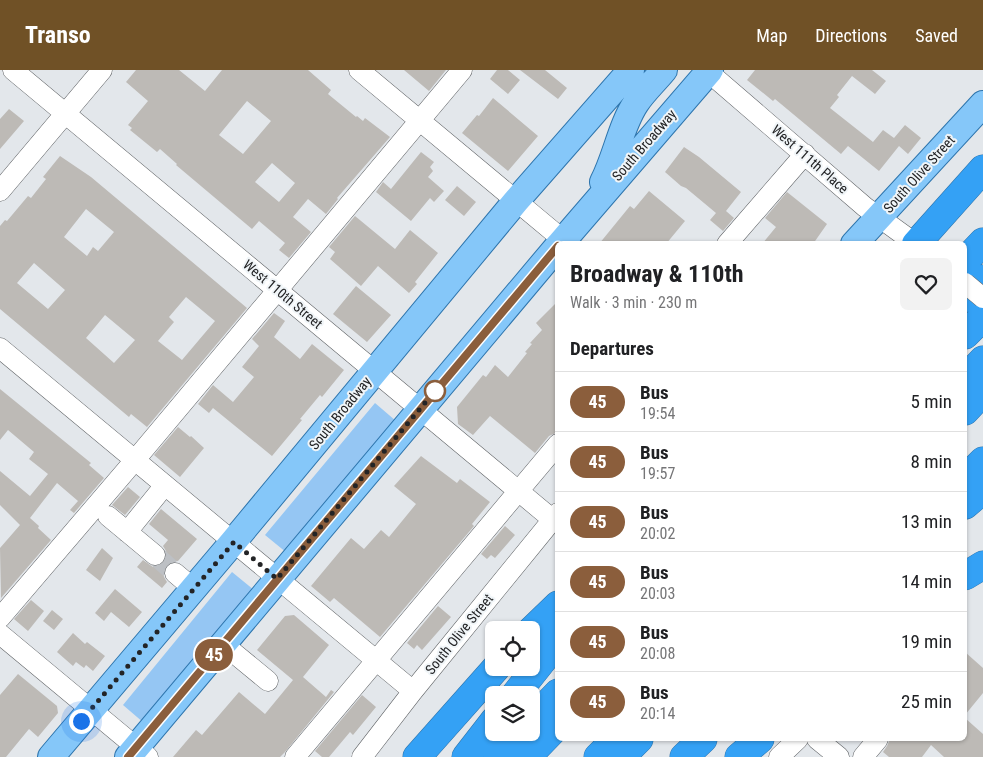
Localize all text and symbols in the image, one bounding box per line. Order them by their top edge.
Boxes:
text: Transo [25,21,91,49]
text: Map [756,25,787,46]
text: Directions [815,25,887,46]
text: Saved [915,25,958,46]
street label: South Broadway [609,106,679,184]
street label: West 111th Place [768,121,852,197]
street label: South Olive Street [880,132,958,216]
street label: West 110th Street [240,256,326,332]
button: heart [900,258,952,310]
text: Broadway & 110th [570,260,744,288]
text: Walk · 3 min · 230 m [570,293,697,312]
text: Departures [570,337,654,360]
street label: South Broadway [306,373,374,453]
unlabelled marker [424,380,446,402]
text: Bus [640,381,669,404]
text: 5 min [910,390,952,413]
text: 45 [588,391,607,412]
text: 19:54 [640,404,675,423]
text: Bus [640,441,669,464]
text: 8 min [910,450,952,473]
text: 45 [588,451,607,472]
text: 19:57 [640,464,675,483]
text: Bus [640,501,669,524]
text: 13 min [901,510,952,533]
text: 45 [588,511,607,532]
text: 20:02 [640,524,675,543]
text: Bus [640,561,669,584]
text: 14 min [901,570,952,593]
text: 45 [588,571,607,592]
text: 20:03 [640,584,675,603]
street label: South Olive Street [422,591,496,677]
map controls [485,621,540,741]
button: locate [485,621,540,676]
text: Bus [640,621,669,644]
text: 19 min [901,630,952,653]
text: 45 [588,631,607,652]
line badge: 45 [192,639,236,671]
text: 45 [205,644,223,665]
text: 20:08 [640,644,675,663]
text: Bus [640,681,669,704]
button: layers [485,686,540,741]
text: 25 min [901,690,952,713]
text: 45 [588,691,607,712]
text: 20:14 [640,704,675,723]
your location [69,709,94,734]

